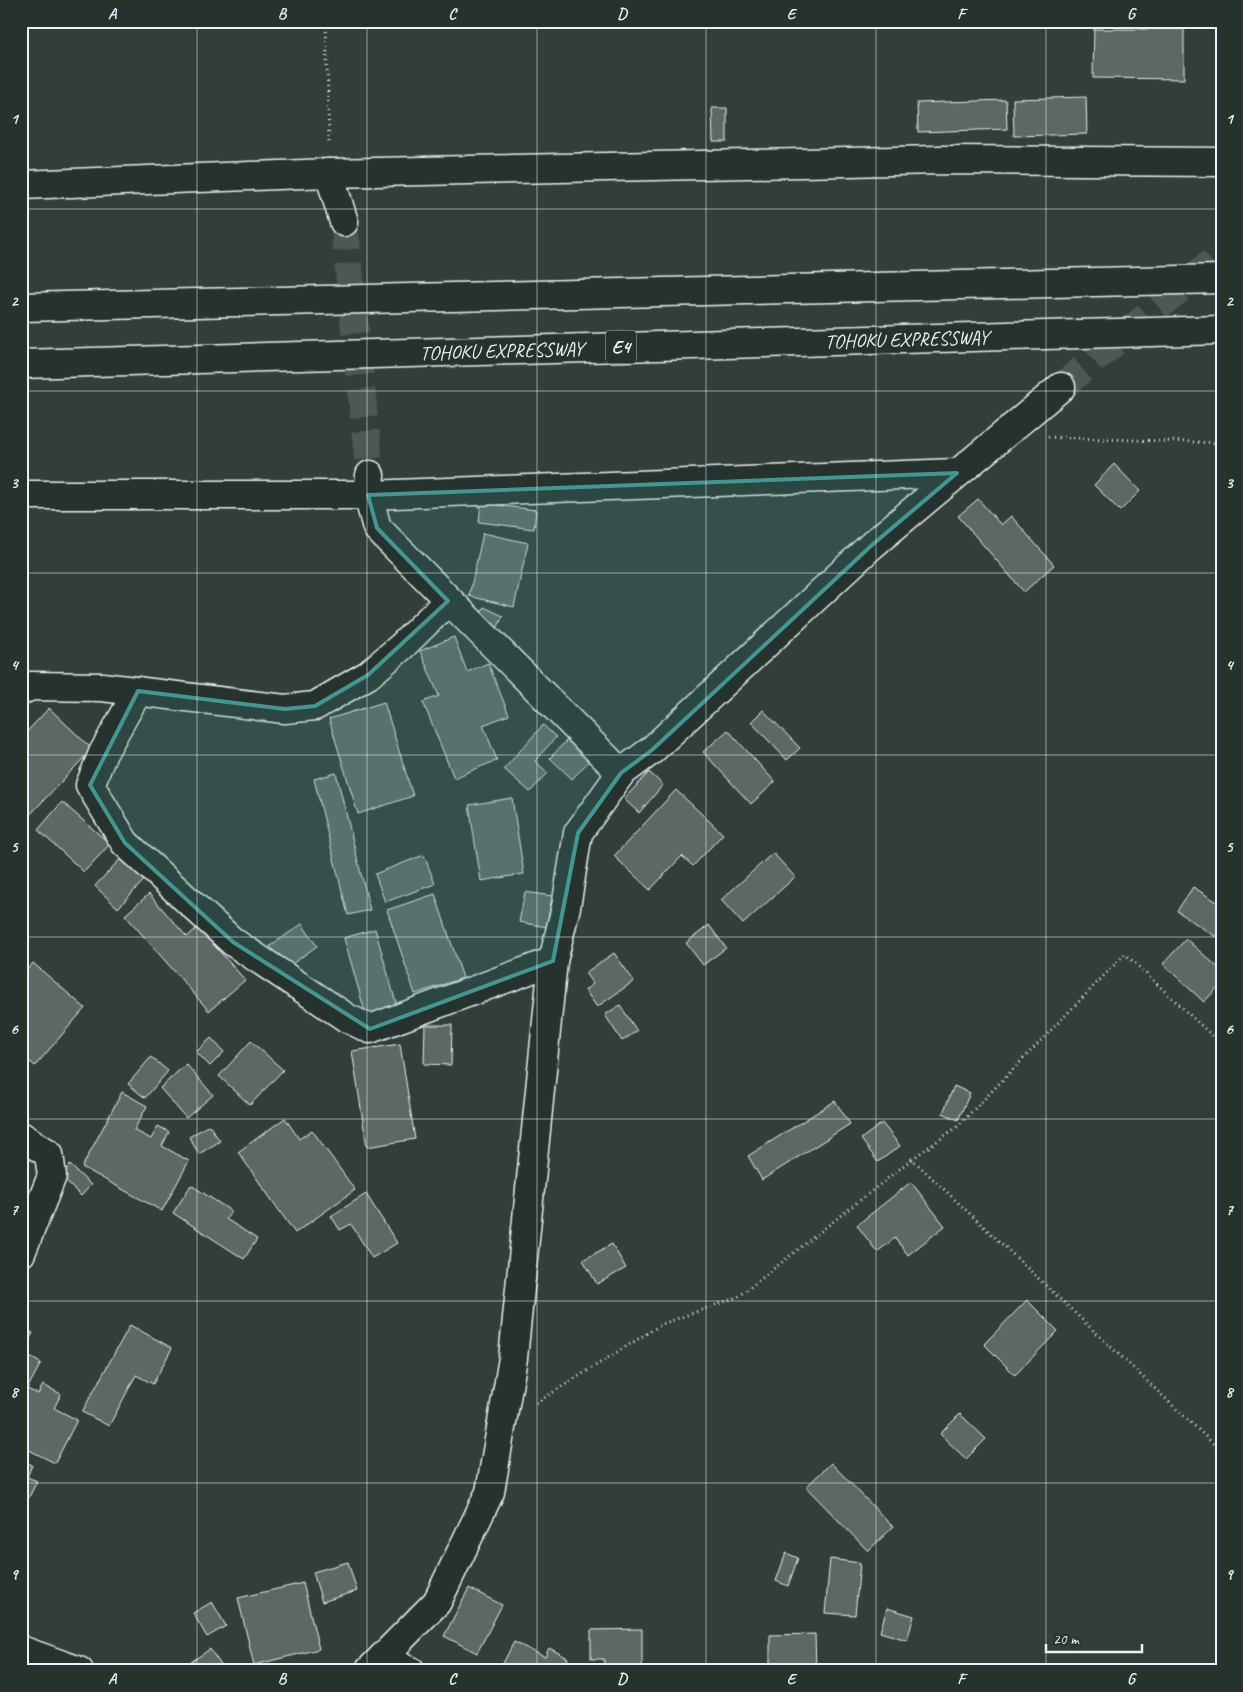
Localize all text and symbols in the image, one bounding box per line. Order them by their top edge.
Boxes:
text: A [108,4,118,24]
text: B [278,4,288,24]
text: C [448,4,458,24]
text: D [617,4,628,24]
text: E [787,4,798,24]
text: F [957,4,968,24]
text: G [1127,4,1137,24]
text: 1 [10,109,19,129]
text: 1 [1225,109,1234,129]
text: 2 [10,291,19,311]
text: 2 [1225,291,1234,311]
street label: TOHOKU EXPRESSWAY [824,324,993,354]
road number: E4 [606,331,636,364]
street label: TOHOKU EXPRESSWAY [420,335,588,365]
text: 3 [10,473,19,493]
text: 3 [1225,473,1234,493]
text: 4 [10,655,19,675]
text: 4 [1225,655,1234,675]
text: 5 [11,837,20,857]
text: 5 [1226,837,1235,857]
text: 6 [10,1019,19,1039]
text: 6 [1225,1019,1234,1039]
text: 7 [10,1200,19,1220]
text: 7 [1225,1200,1234,1220]
text: 8 [10,1382,19,1402]
text: 8 [1225,1382,1234,1402]
text: 9 [10,1564,19,1584]
text: 9 [1225,1564,1234,1584]
scale bar [1046,1622,1142,1654]
text: 20 m [1053,1630,1080,1649]
text: A [108,1669,118,1689]
text: B [278,1669,288,1689]
text: C [448,1669,458,1689]
text: D [617,1669,628,1689]
text: E [787,1669,798,1689]
text: F [957,1669,968,1689]
text: G [1127,1669,1137,1689]

